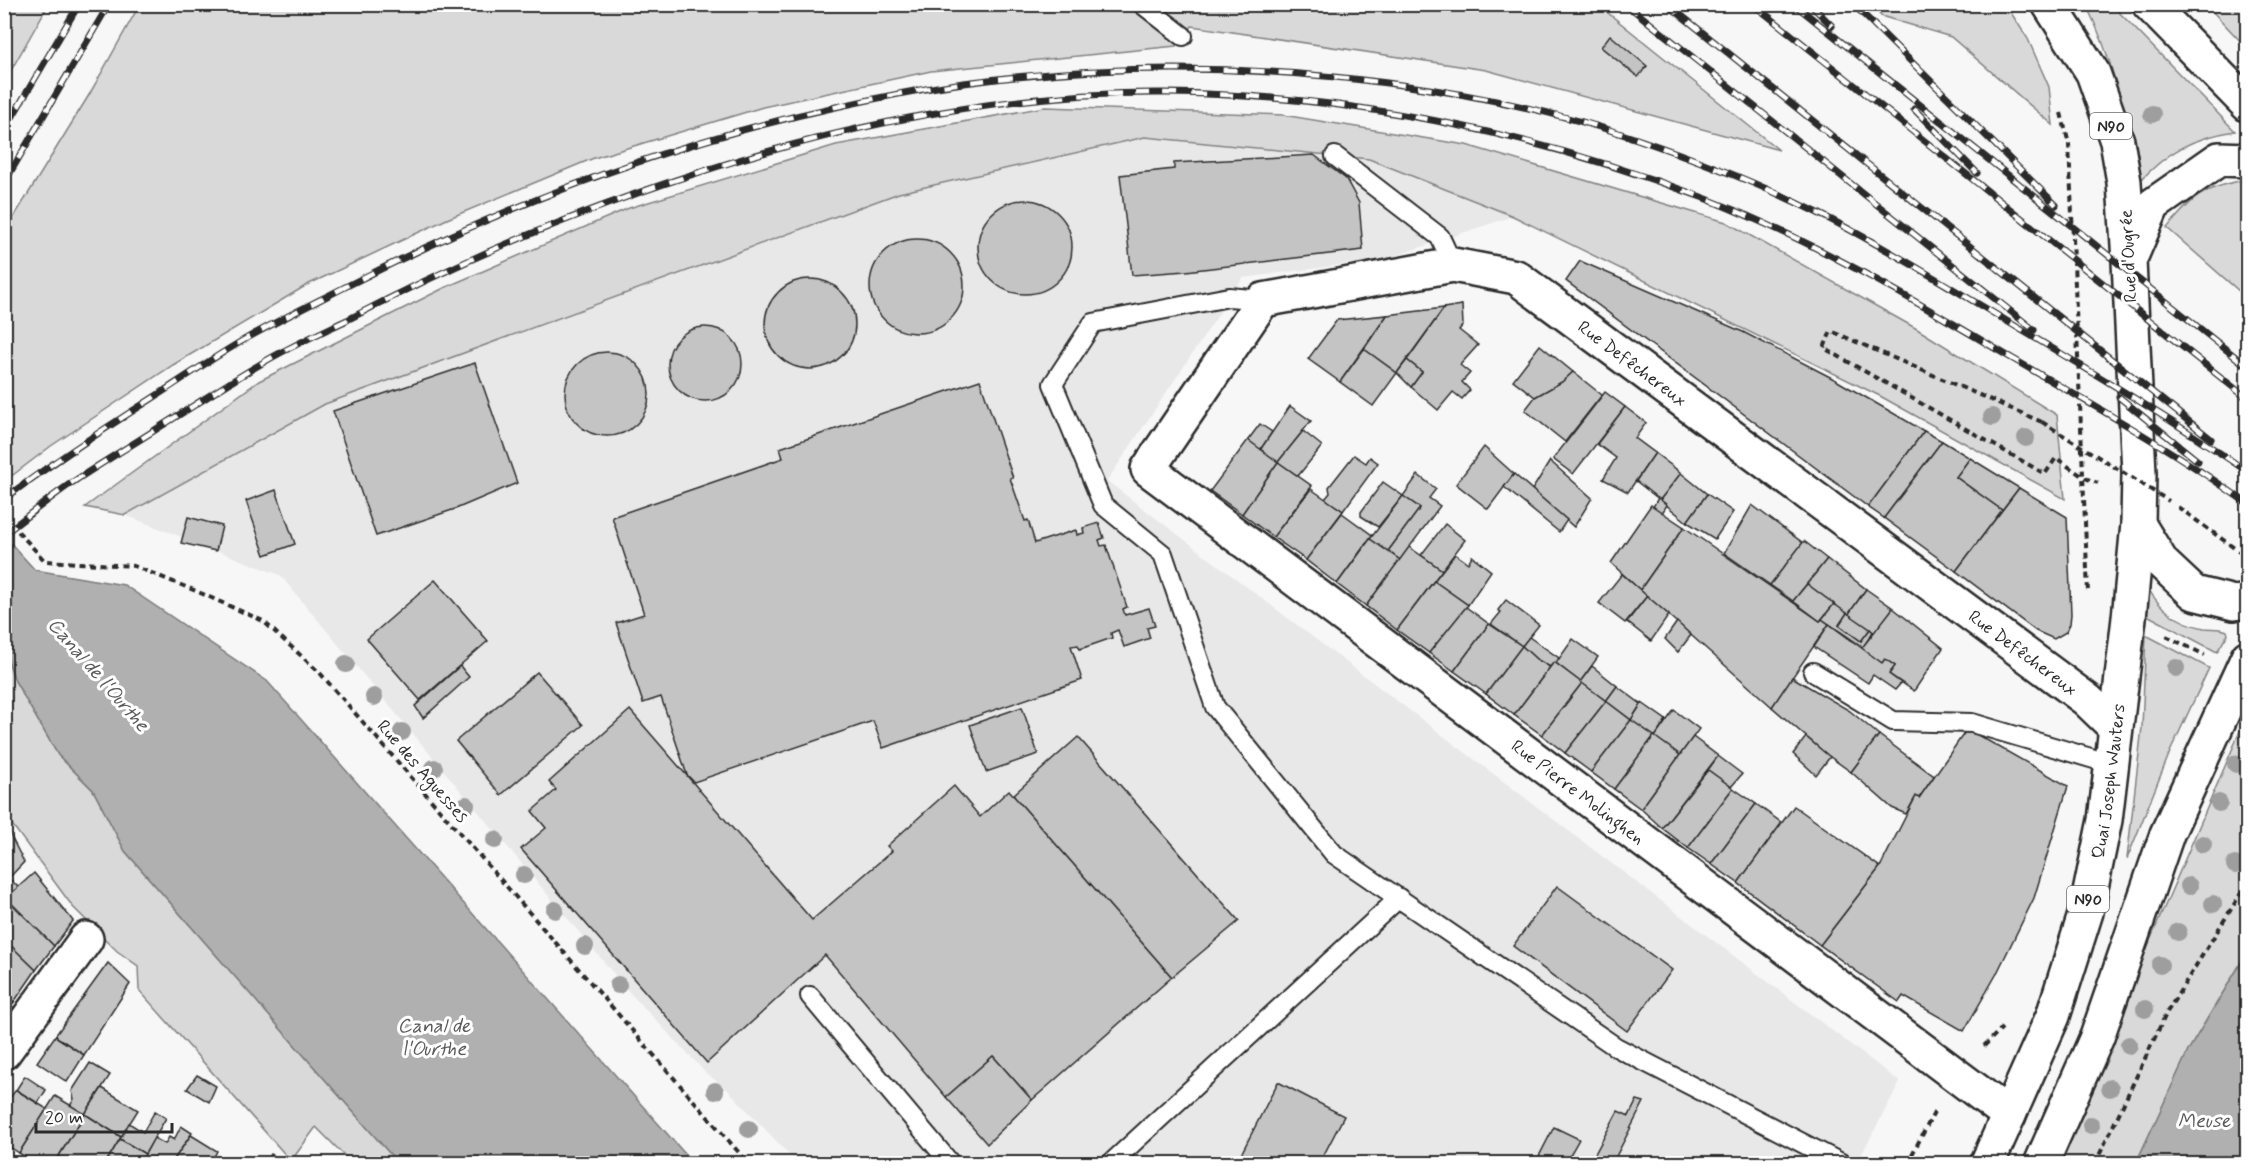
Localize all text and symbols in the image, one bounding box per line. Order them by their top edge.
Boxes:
road number: N90 [2090,113,2132,139]
street label: Rue d'Ougrée [2115,209,2143,303]
street label: Rue Defêchereux [1572,316,1691,412]
street label: Rue Defêchereux [1963,605,2082,702]
water label: Canal de l'Ourthe [41,612,156,738]
street label: Quai Joseph Wauters [2086,702,2132,861]
street label: Rue des Aguesses [370,715,474,829]
street label: Rue Pierre Molinghen [1505,735,1649,852]
road number: N90 [2067,886,2109,912]
water label: Canal de l'Ourthe [398,1013,471,1063]
scale bar [36,1096,172,1134]
text: 20 m [45,1106,83,1130]
water label: Meuse [2177,1108,2231,1135]

